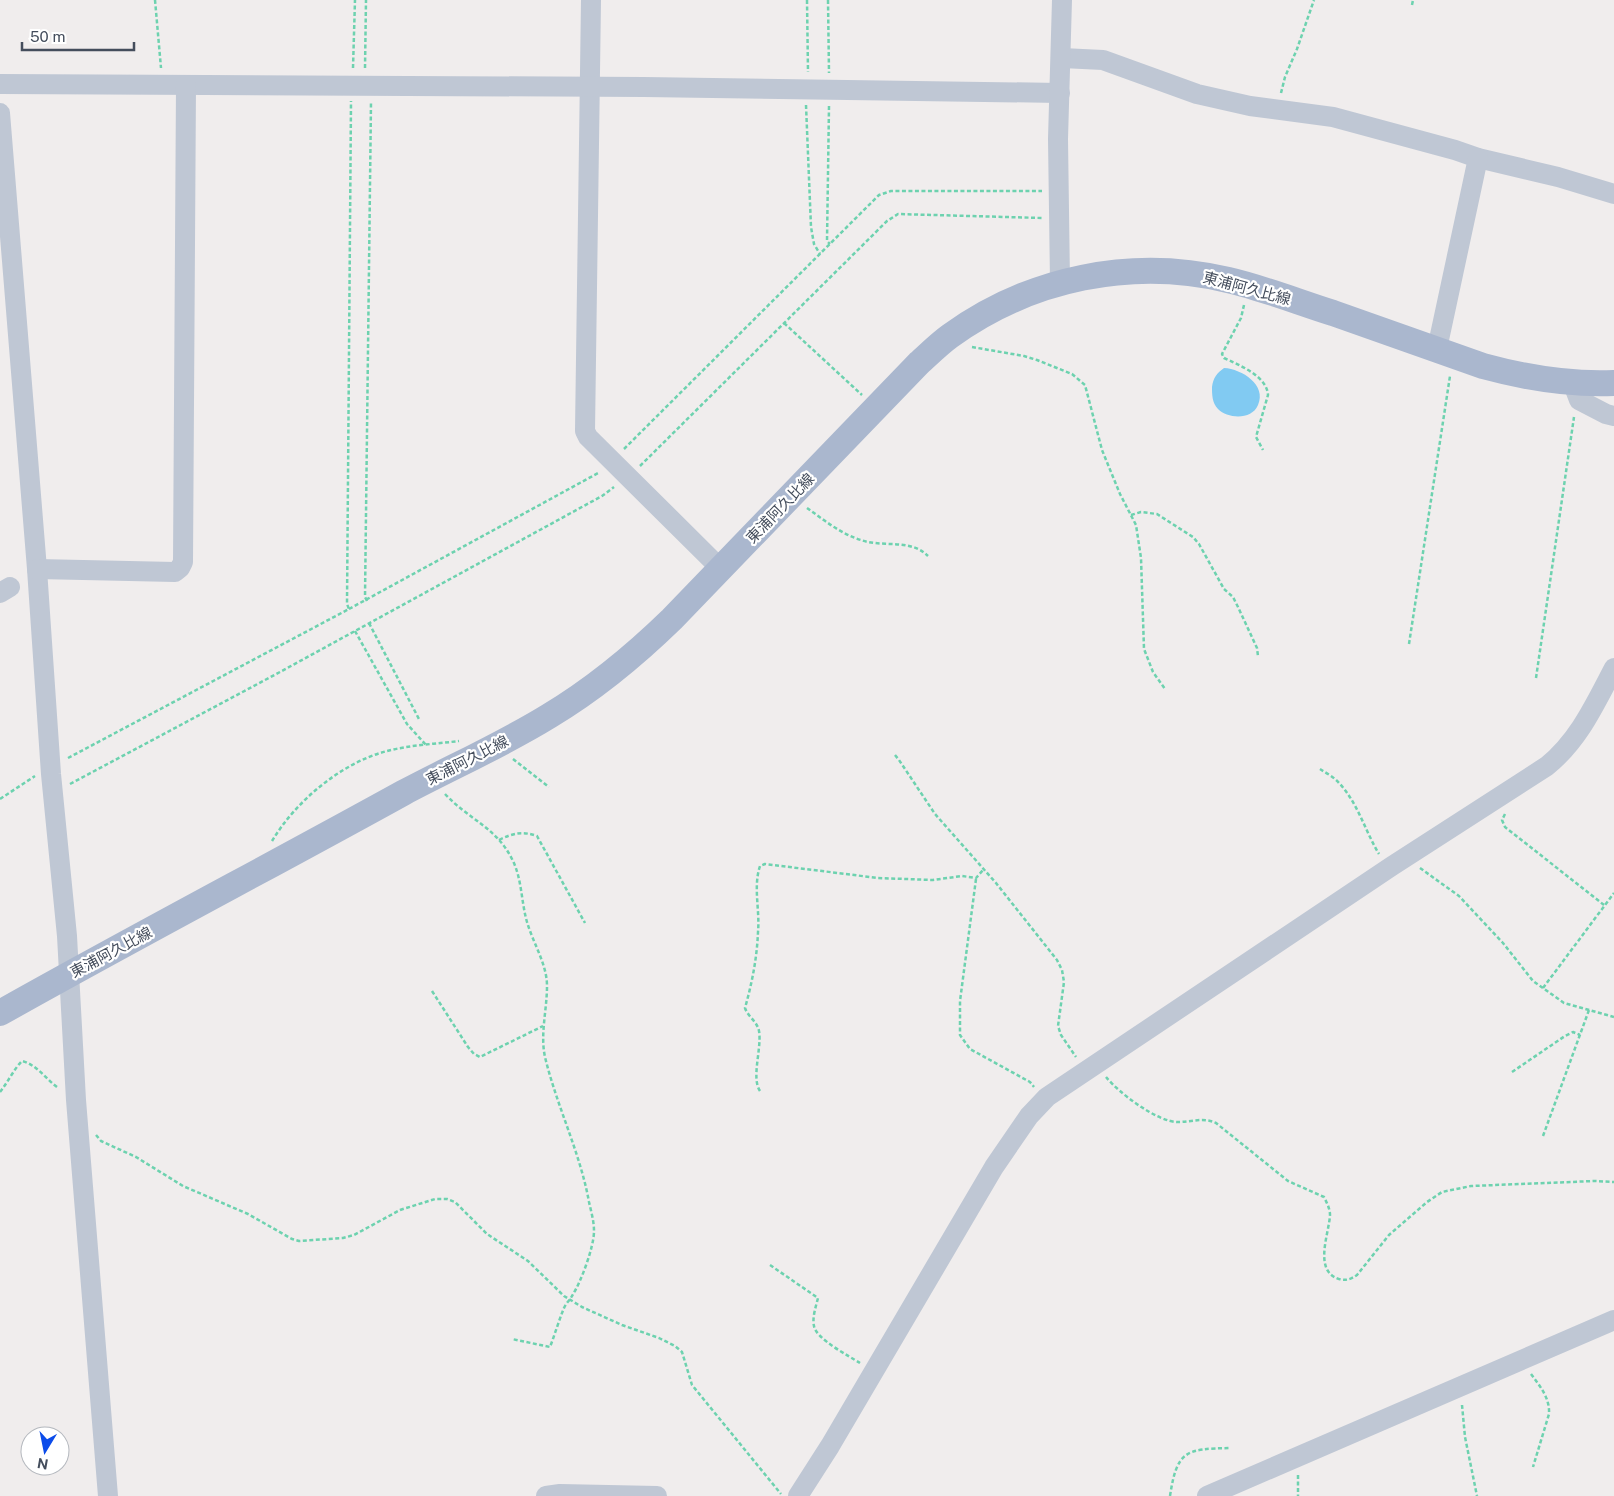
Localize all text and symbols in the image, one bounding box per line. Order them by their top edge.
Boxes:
scale bar [22,20,135,52]
text: 50 m [30,28,65,45]
street label: 東浦阿久比線 [1201,268,1293,308]
street label: 東浦阿久比線 [743,470,817,546]
street label: 東浦阿久比線 [423,732,511,788]
street label: 東浦阿久比線 [67,923,155,981]
north arrow [20,1426,70,1476]
text: N [36,1455,50,1473]

